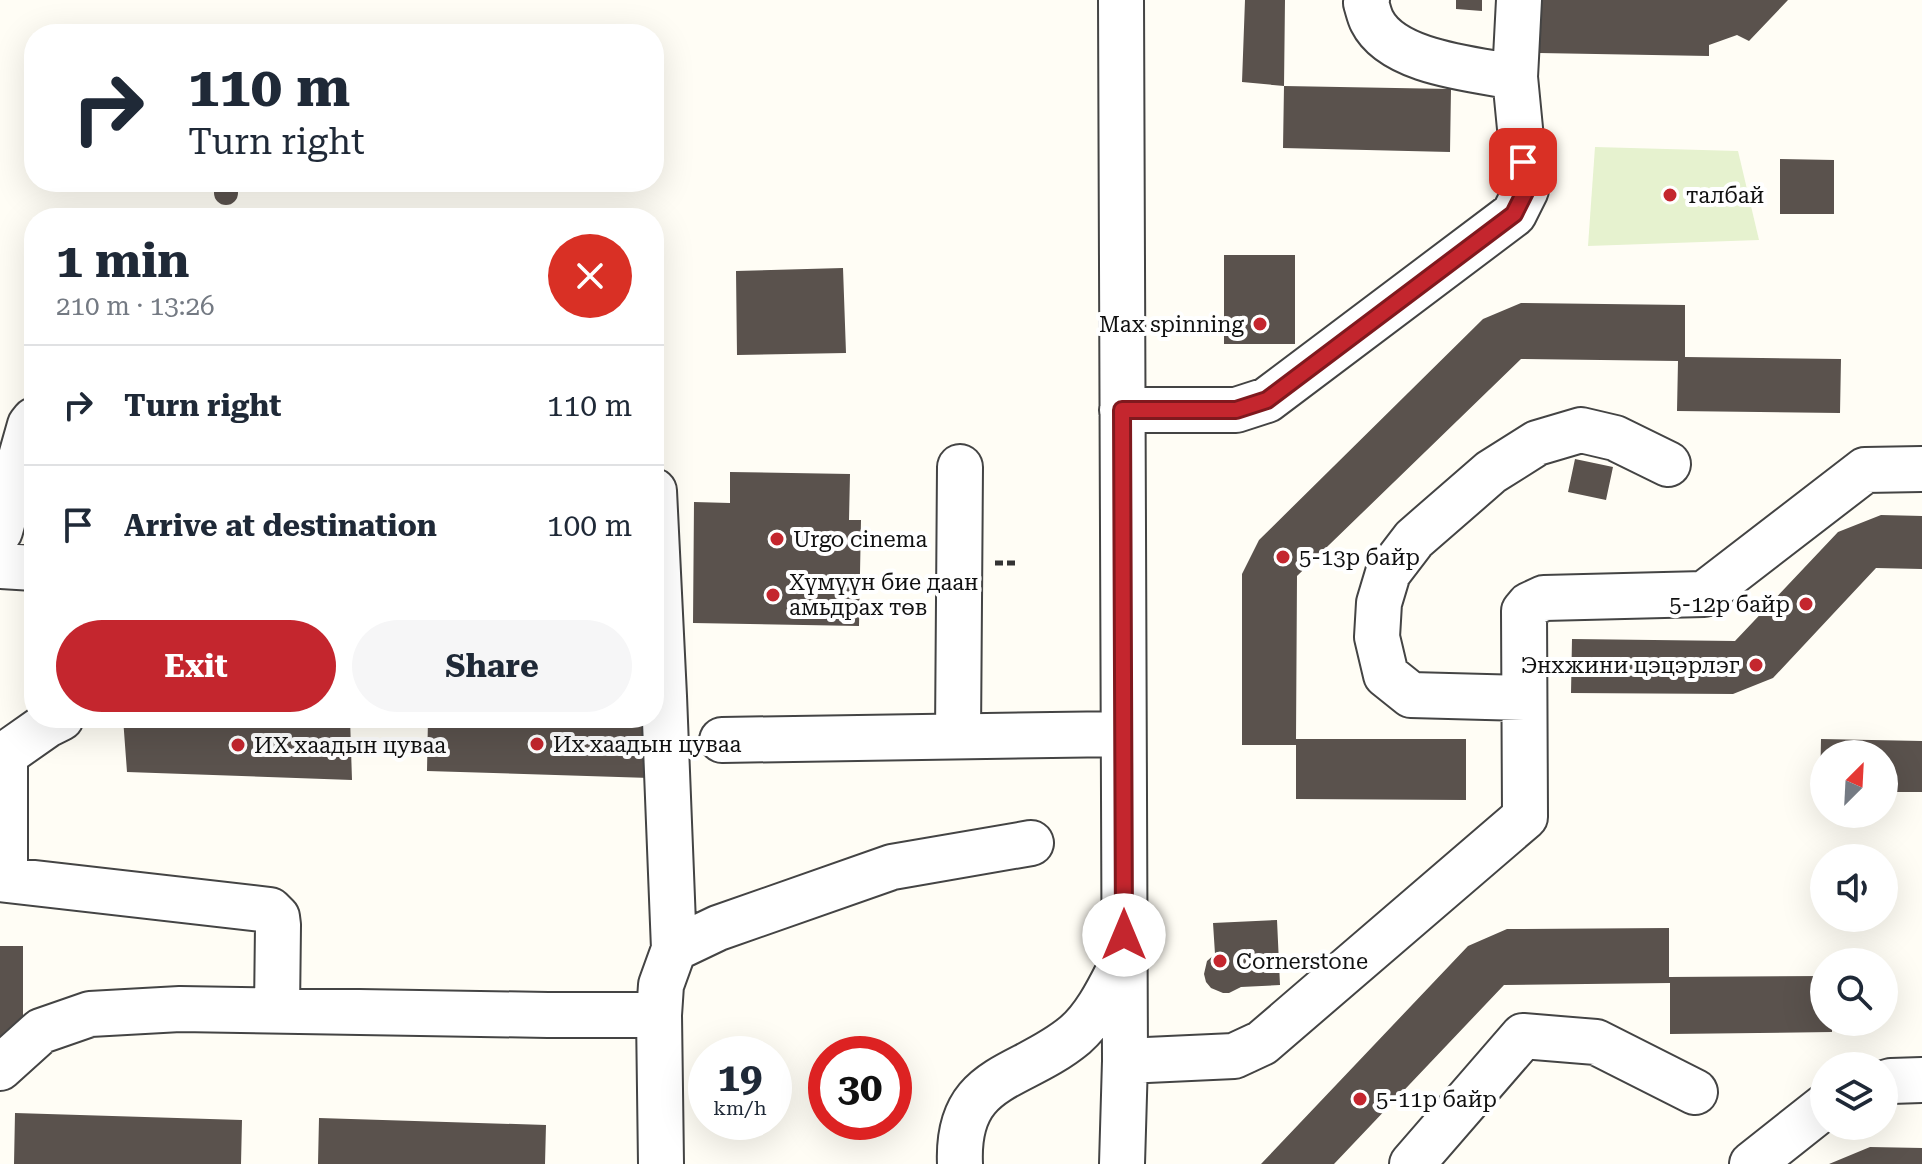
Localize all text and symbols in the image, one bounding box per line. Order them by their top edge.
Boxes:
text: 110 m [188,54,350,120]
icon: right [56,56,160,160]
text: Turn right [188,121,365,163]
pin [1489,128,1557,196]
icon: arrive [1501,140,1545,184]
place label: талбай [1686,183,1764,208]
marker: талбай [1661,186,1679,204]
text: 1 min [56,233,189,289]
button: close [548,234,632,318]
text: 210 m · 13:26 [56,291,215,321]
place label: Max spinning [1099,312,1245,337]
marker: Max spinning [1251,315,1269,333]
icon: right [56,383,100,427]
text: Turn right [124,388,281,423]
text: 110 m [547,388,632,423]
icon: arrive [56,503,100,547]
text: Arrive at destination [124,508,437,543]
text: 100 m [547,508,632,543]
place label: Urgo cinema [793,527,928,552]
marker: Urgo cinema [768,530,786,548]
place label: 5-13р байр [1299,545,1420,570]
marker: 5-13р байр [1274,548,1292,566]
place label: Хүмүүн бие даан амьдрах төв [789,570,978,620]
marker: Хүмүүн бие даан амьдрах төв [764,586,782,604]
place label: 5-12р байр [1669,592,1790,617]
marker: 5-12р байр [1797,595,1815,613]
button: Exit [56,620,336,712]
button: Share [352,620,632,712]
place label: Энхжини цэцэрлэг [1521,653,1740,678]
marker: Энхжини цэцэрлэг [1747,656,1765,674]
place label: Их хаадын цуваа [553,732,742,757]
place label: ИХ хаадын цуваа [254,733,446,758]
marker: Их хаадын цуваа [528,735,546,753]
marker: ИХ хаадын цуваа [229,736,247,754]
north arrow [1810,740,1898,828]
map controls [1810,740,1898,1140]
button: sound [1810,844,1898,932]
position arrow [1082,893,1166,977]
button: search [1810,948,1898,1036]
place label: Cornerstone [1236,949,1368,974]
marker: Cornerstone [1211,952,1229,970]
speed limit sign: 30 [808,1036,912,1140]
button: layers [1810,1052,1898,1140]
text: 19 [718,1054,762,1101]
place label: 5-11р байр [1376,1087,1497,1112]
marker: 5-11р байр [1351,1090,1369,1108]
text: km/h [713,1096,767,1120]

